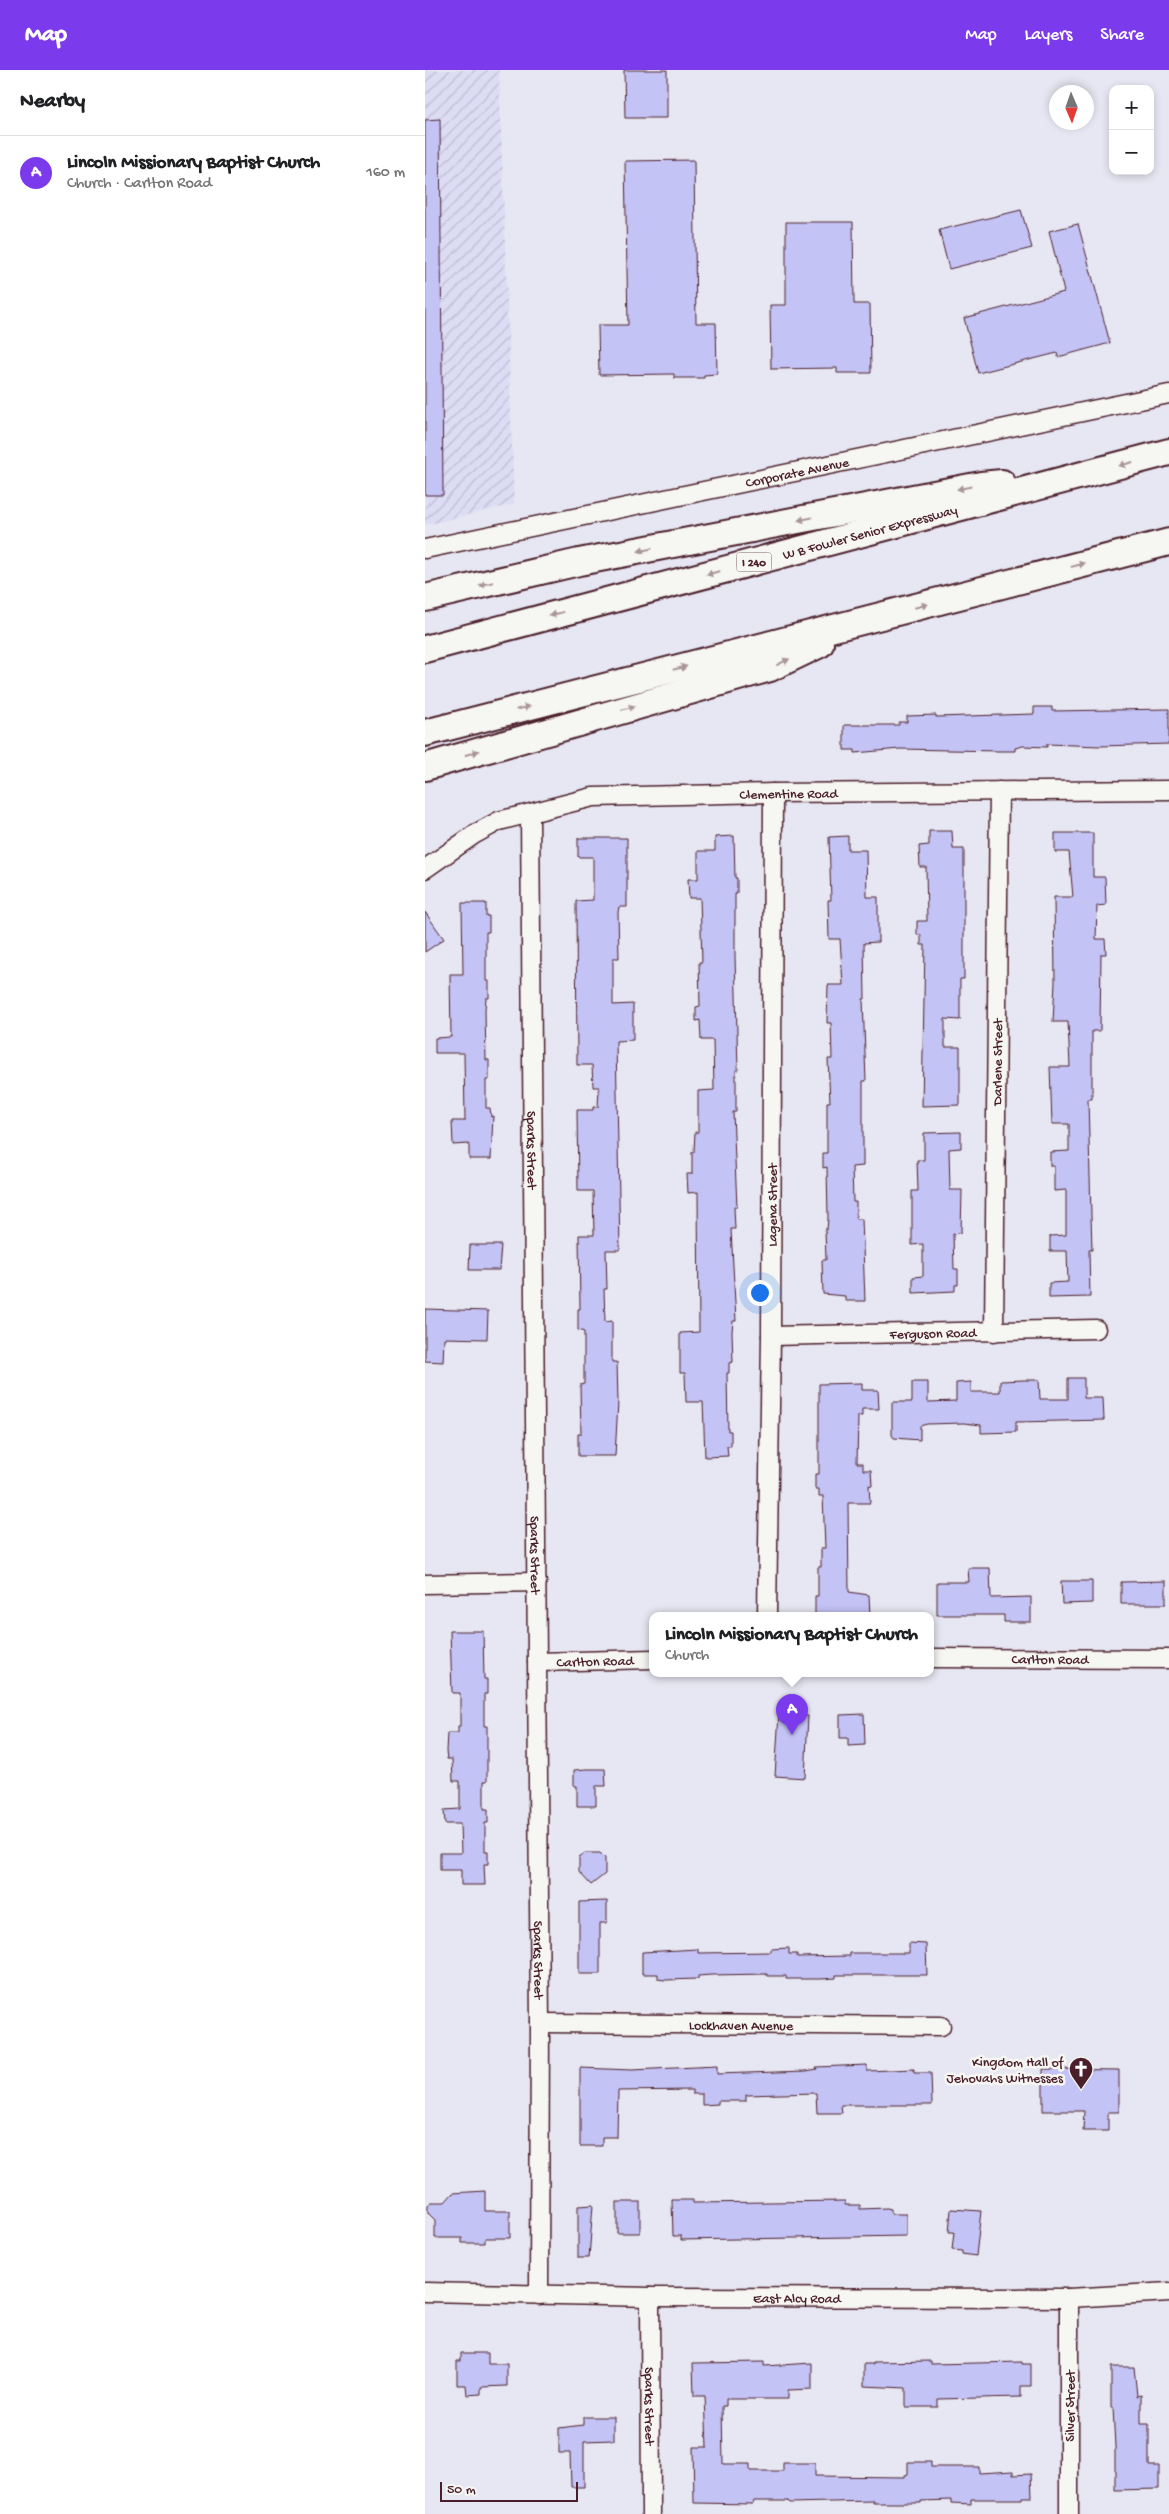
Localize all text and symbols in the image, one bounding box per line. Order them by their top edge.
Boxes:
text: Map [25,21,67,50]
text: Map [965,25,997,46]
text: Layers [1025,25,1072,46]
text: Share [1100,25,1144,46]
north arrow [1049,85,1094,130]
map controls [1109,85,1154,175]
button: + [1109,85,1154,130]
text: Nearby [20,90,85,115]
button: − [1109,130,1154,175]
text: Lincoln Missionary Baptist Church [67,152,320,175]
text: A [31,164,41,183]
text: 160 m [366,164,405,183]
text: Church · Carlton Road [67,175,212,194]
street label: Corporate Avenue [744,455,852,493]
one-way arrow [1118,461,1133,469]
one-way arrow [956,484,972,492]
street label: W B Fowler Senior Expressway [781,502,959,565]
one-way arrow [797,515,812,523]
one-way arrow [637,546,653,554]
road number: I 240 [737,552,771,572]
one-way arrow [1071,561,1086,569]
one-way arrow [706,569,721,577]
one-way arrow [479,580,494,588]
one-way arrow [913,602,928,610]
one-way arrow [549,610,564,618]
one-way arrow [776,657,790,665]
one-way arrow [673,664,688,672]
one-way arrow [516,704,531,712]
one-way arrow [620,704,635,712]
one-way arrow [464,749,479,756]
street label: Clementine Road [739,786,840,805]
street label: Darlene Street [990,1017,1008,1107]
street label: Sparks Street [521,1111,539,1190]
street label: Lagena Street [765,1162,783,1247]
your location [747,1280,773,1306]
street label: Ferguson Road [888,1326,978,1344]
street label: Sparks Street [525,1516,542,1595]
popup [649,1612,934,1677]
text: Lincoln Missionary Baptist Church [665,1624,918,1647]
text: Church [665,1647,709,1666]
street label: Carlton Road [1011,1652,1090,1670]
street label: Carlton Road [556,1653,636,1672]
pin: A [776,1694,808,1735]
street label: Sparks Street [528,1921,546,2000]
street label: Lockhaven Avenue [689,2018,794,2036]
place label: Kingdom Hall of Jehovahs Witnesses [946,2055,1065,2088]
church icon: Kingdom Hall of Jehovahs Witnesses [1068,2056,1094,2090]
street label: East Alcy Road [753,2291,843,2308]
street label: Sparks Street [639,2367,657,2446]
street label: Silver Street [1063,2369,1080,2442]
scale bar [440,2479,577,2502]
text: 50 m [447,2482,476,2499]

